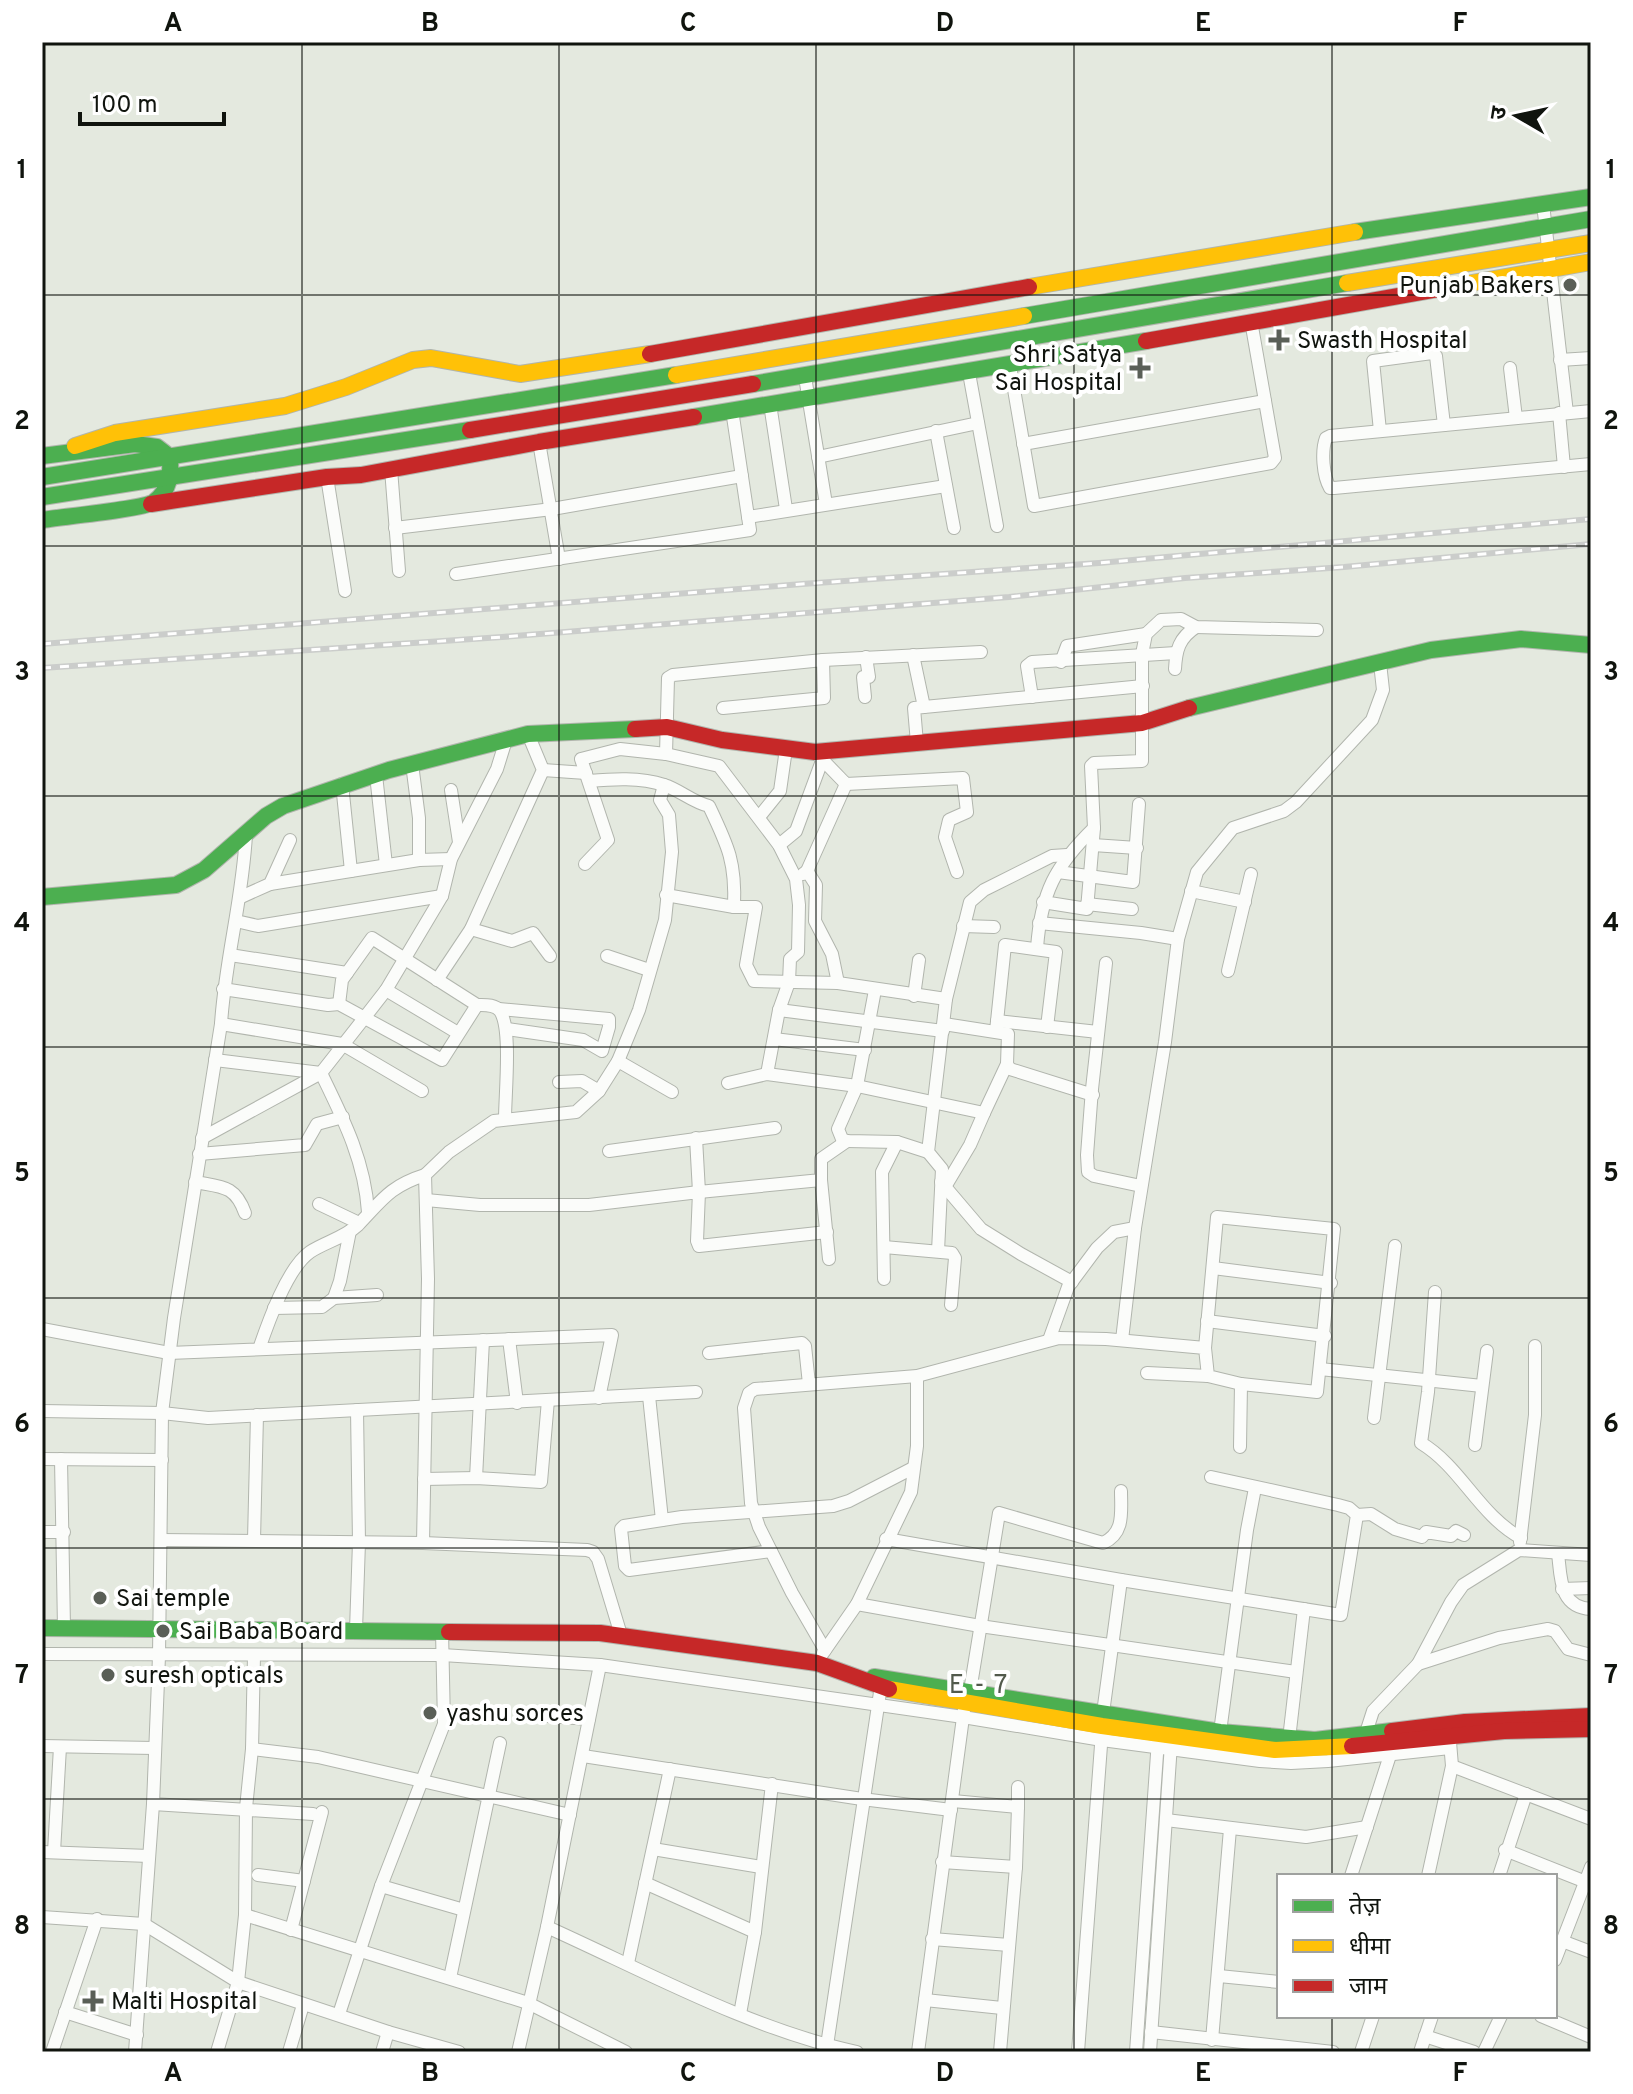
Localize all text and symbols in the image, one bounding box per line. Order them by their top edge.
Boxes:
text: A [164,8,182,41]
text: B [421,8,439,41]
text: C [680,8,696,41]
text: D [936,8,954,41]
text: E [1195,8,1211,41]
text: F [1453,8,1468,41]
scale bar [80,76,224,126]
north arrow [1477,76,1557,156]
text: 100 m [92,91,158,121]
text: उ [1485,104,1514,122]
text: 1 [17,155,27,188]
text: 1 [1606,155,1616,188]
place label: Punjab Bakers [1399,272,1554,302]
marker: Punjab Bakers [1561,276,1579,294]
place label: Swasth Hospital [1297,327,1468,357]
marker: Swasth Hospital [1268,329,1290,351]
place label: Shri Satya Sai Hospital [995,341,1122,399]
marker: Shri Satya Sai Hospital [1129,357,1151,379]
text: 2 [14,406,30,439]
text: 2 [1603,406,1619,439]
text: 3 [14,657,30,690]
text: 3 [1603,657,1619,690]
text: 4 [14,908,30,941]
text: 4 [1603,908,1619,941]
text: 5 [14,1158,30,1191]
text: 5 [1603,1158,1619,1191]
text: 6 [14,1409,30,1442]
text: 6 [1603,1409,1619,1442]
place label: Sai temple [116,1585,230,1615]
marker: Sai temple [91,1589,109,1607]
place label: Sai Baba Board [179,1618,343,1648]
marker: Sai Baba Board [154,1622,172,1640]
text: 7 [15,1660,29,1693]
text: 7 [1604,1660,1618,1693]
place label: suresh opticals [124,1662,284,1692]
marker: suresh opticals [99,1666,117,1684]
district label: E - 7 [949,1670,1009,1703]
place label: yashu sorces [446,1700,584,1730]
marker: yashu sorces [421,1704,439,1722]
legend [1277,1874,1557,2018]
text: तेज़ [1349,1892,1382,1923]
text: 8 [14,1911,30,1944]
text: 8 [1603,1911,1619,1944]
text: धीमा [1349,1932,1391,1963]
text: जाम [1349,1973,1388,2003]
place label: Malti Hospital [111,1988,257,2018]
marker: Malti Hospital [82,1990,104,2012]
text: A [164,2058,182,2091]
text: B [421,2058,439,2091]
text: C [680,2058,696,2091]
text: D [936,2058,954,2091]
text: E [1195,2058,1211,2091]
text: F [1453,2058,1468,2091]

